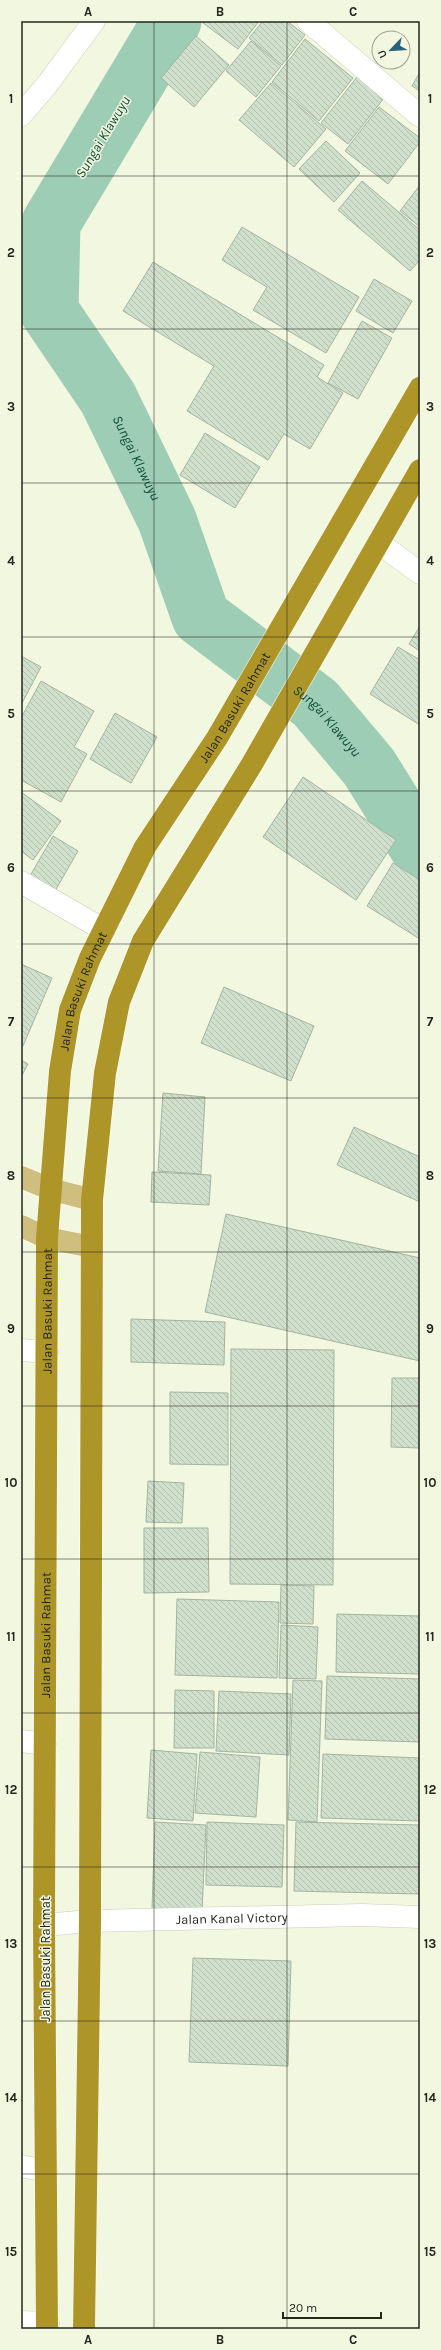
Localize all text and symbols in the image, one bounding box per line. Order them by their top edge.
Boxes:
text: A [84,4,92,19]
text: B [216,4,224,19]
text: C [349,4,357,19]
north arrow [371,30,411,70]
text: U [375,48,390,60]
text: 1 [9,91,13,106]
text: 1 [428,91,432,106]
water label: Sungai Klawuyu [72,93,134,181]
text: 2 [7,245,15,260]
text: 2 [426,245,434,260]
text: 3 [7,399,15,414]
text: 3 [426,399,434,414]
water label: Sungai Klawuyu [109,412,165,503]
text: 4 [7,553,15,568]
text: 4 [426,553,434,568]
street label: Jalan Basuki Rahmat [196,649,273,765]
water label: Sungai Klawuyu [290,681,365,760]
text: 5 [7,706,15,721]
text: 5 [426,706,434,721]
text: 6 [7,860,15,875]
text: 6 [426,860,434,875]
street label: Jalan Basuki Rahmat [56,929,110,1052]
text: 7 [8,1014,15,1029]
text: 7 [427,1014,434,1029]
text: 8 [7,1168,15,1183]
text: 8 [426,1168,434,1183]
street label: Jalan Basuki Rahmat [39,1248,54,1374]
text: 9 [7,1321,15,1336]
text: 9 [426,1321,434,1336]
text: 10 [5,1475,17,1490]
text: 10 [424,1475,436,1490]
street label: Jalan Basuki Rahmat [37,1572,53,1698]
text: 11 [6,1629,16,1644]
text: 11 [425,1629,435,1644]
text: 12 [5,1782,17,1797]
text: 12 [424,1782,436,1797]
street label: Jalan Basuki Rahmat [38,1896,53,2022]
street label: Jalan Kanal Victory [176,1909,288,1927]
text: 13 [5,1936,17,1951]
text: 13 [424,1936,436,1951]
text: 14 [5,2090,17,2105]
text: 14 [424,2090,436,2105]
text: 15 [5,2244,18,2259]
text: 15 [424,2244,437,2259]
scale bar [283,2294,381,2320]
text: 20 m [289,2301,317,2315]
text: A [84,2332,92,2347]
text: B [216,2332,224,2347]
text: C [349,2332,357,2347]

